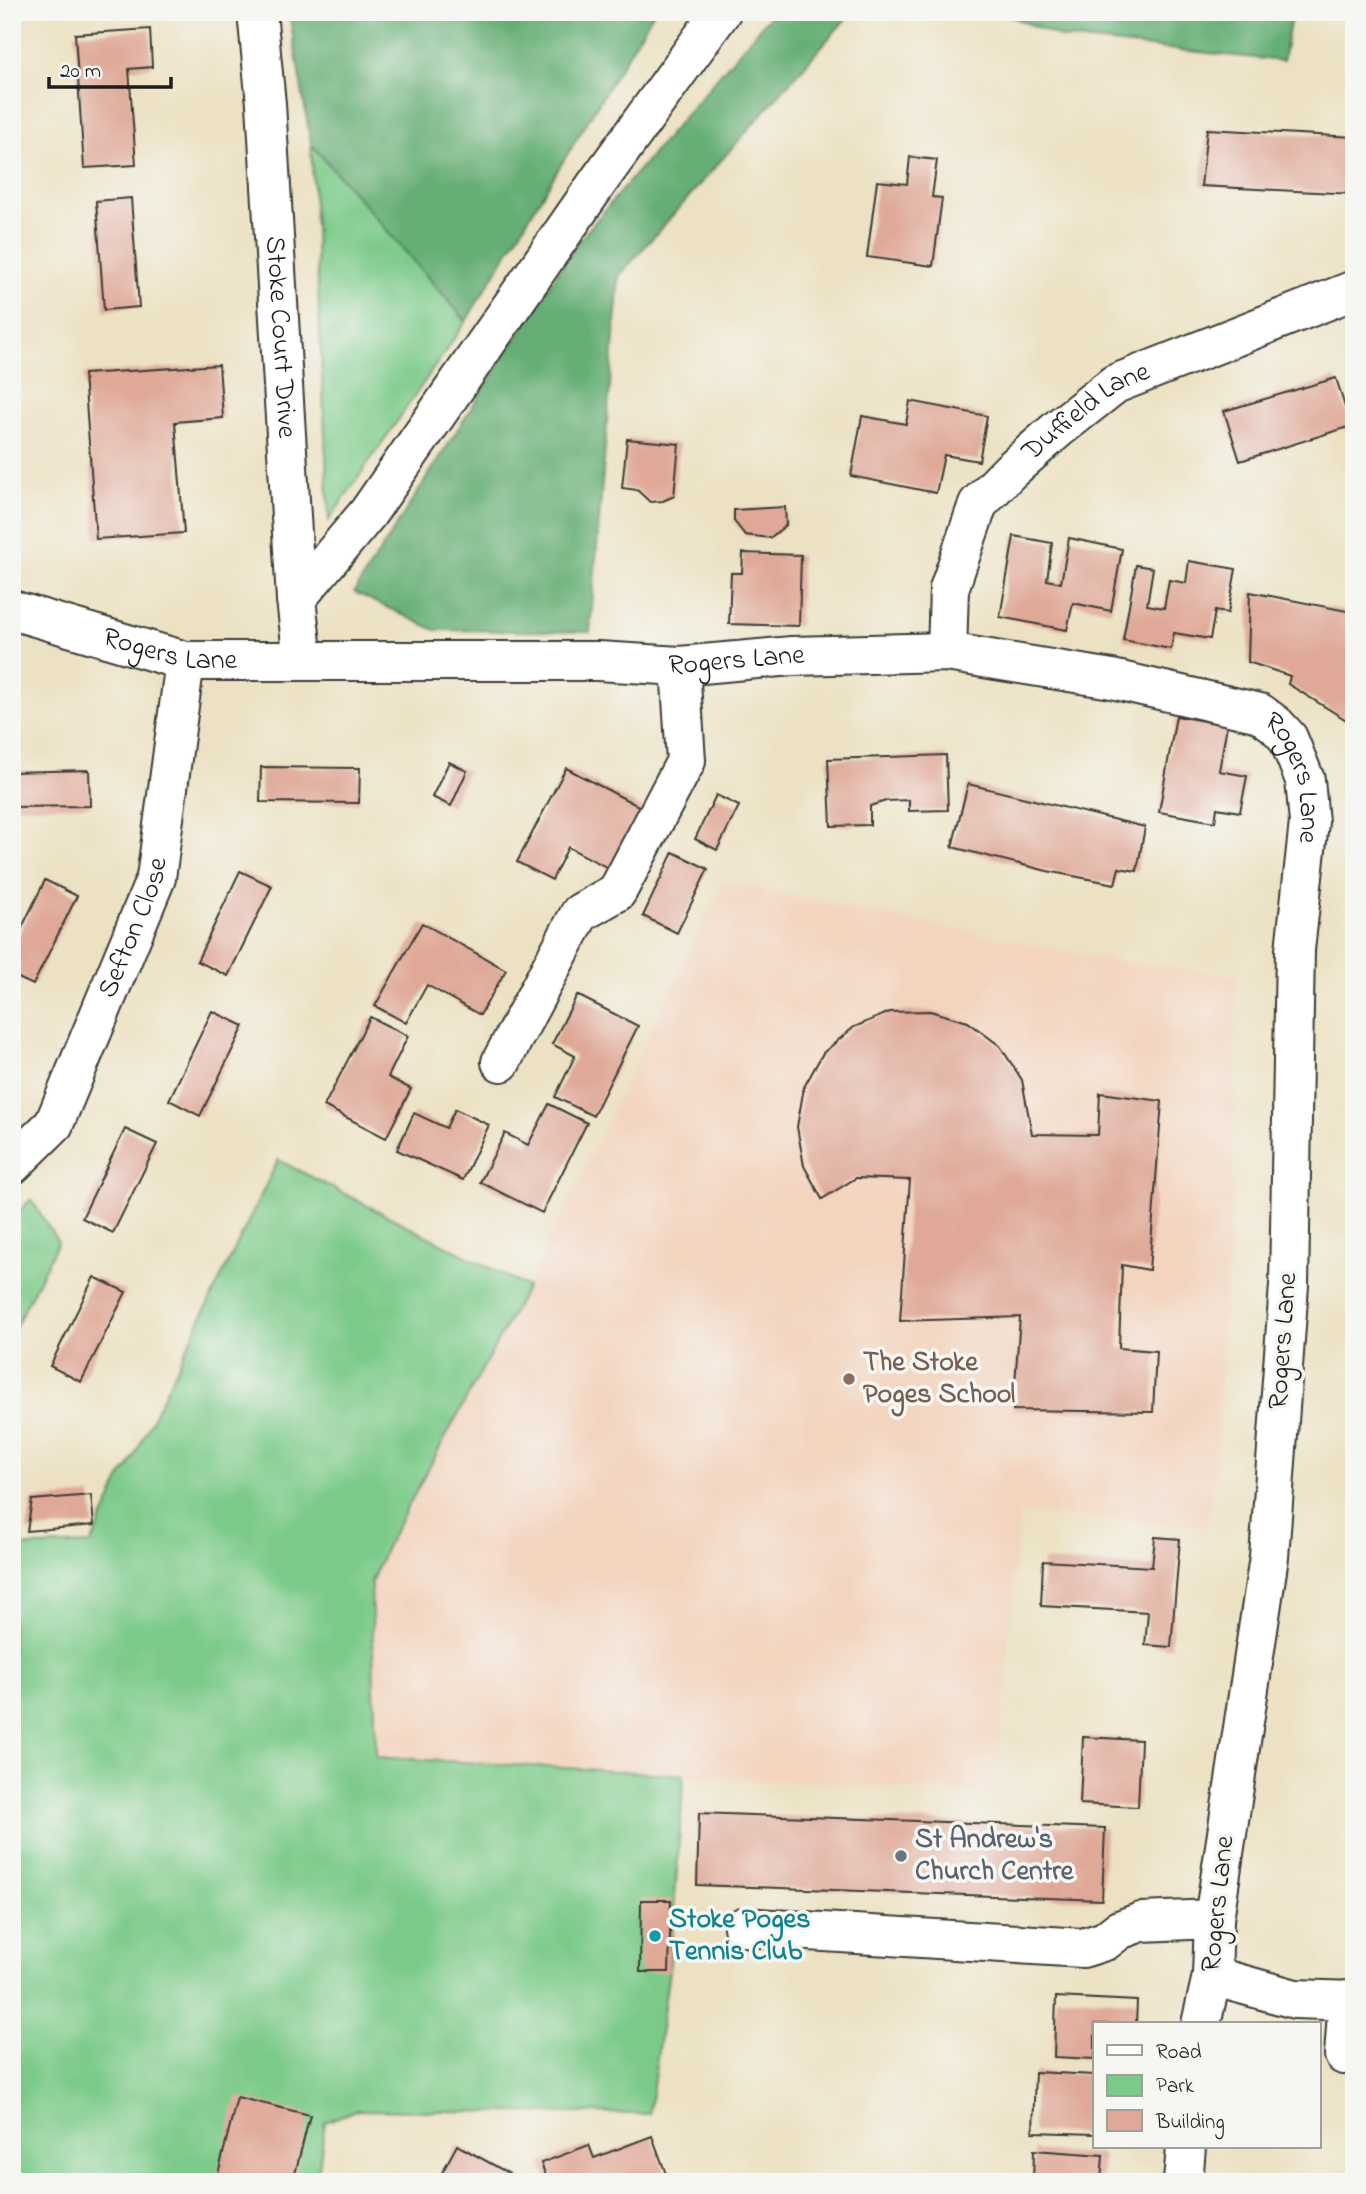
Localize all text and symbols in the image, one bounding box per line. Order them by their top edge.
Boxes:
scale bar [49,46,172,90]
text: 20 m [60,57,101,87]
street label: Stoke Court Drive [254,235,307,440]
street label: Duffield Lane [1012,352,1156,472]
street label: Rogers Lane [98,617,238,682]
street label: Rogers Lane [667,635,806,687]
street label: Rogers Lane [1255,702,1330,846]
street label: Sefton Close [88,855,179,1004]
street label: Rogers Lane [1259,1271,1309,1411]
place label: The Stoke Poges School [863,1343,1015,1417]
marker: The Stoke Poges School [841,1371,857,1387]
place label: St Andrew's Church Centre [915,1820,1075,1893]
street label: Rogers Lane [1191,1833,1247,1974]
marker: St Andrew's Church Centre [893,1848,909,1864]
place label: Stoke Poges Tennis Club [669,1900,810,1973]
marker: Stoke Poges Tennis Club [647,1928,663,1944]
legend [1093,2022,1320,2148]
text: Road [1156,2038,1202,2068]
text: Park [1156,2072,1195,2102]
text: Building [1155,2108,1225,2140]

